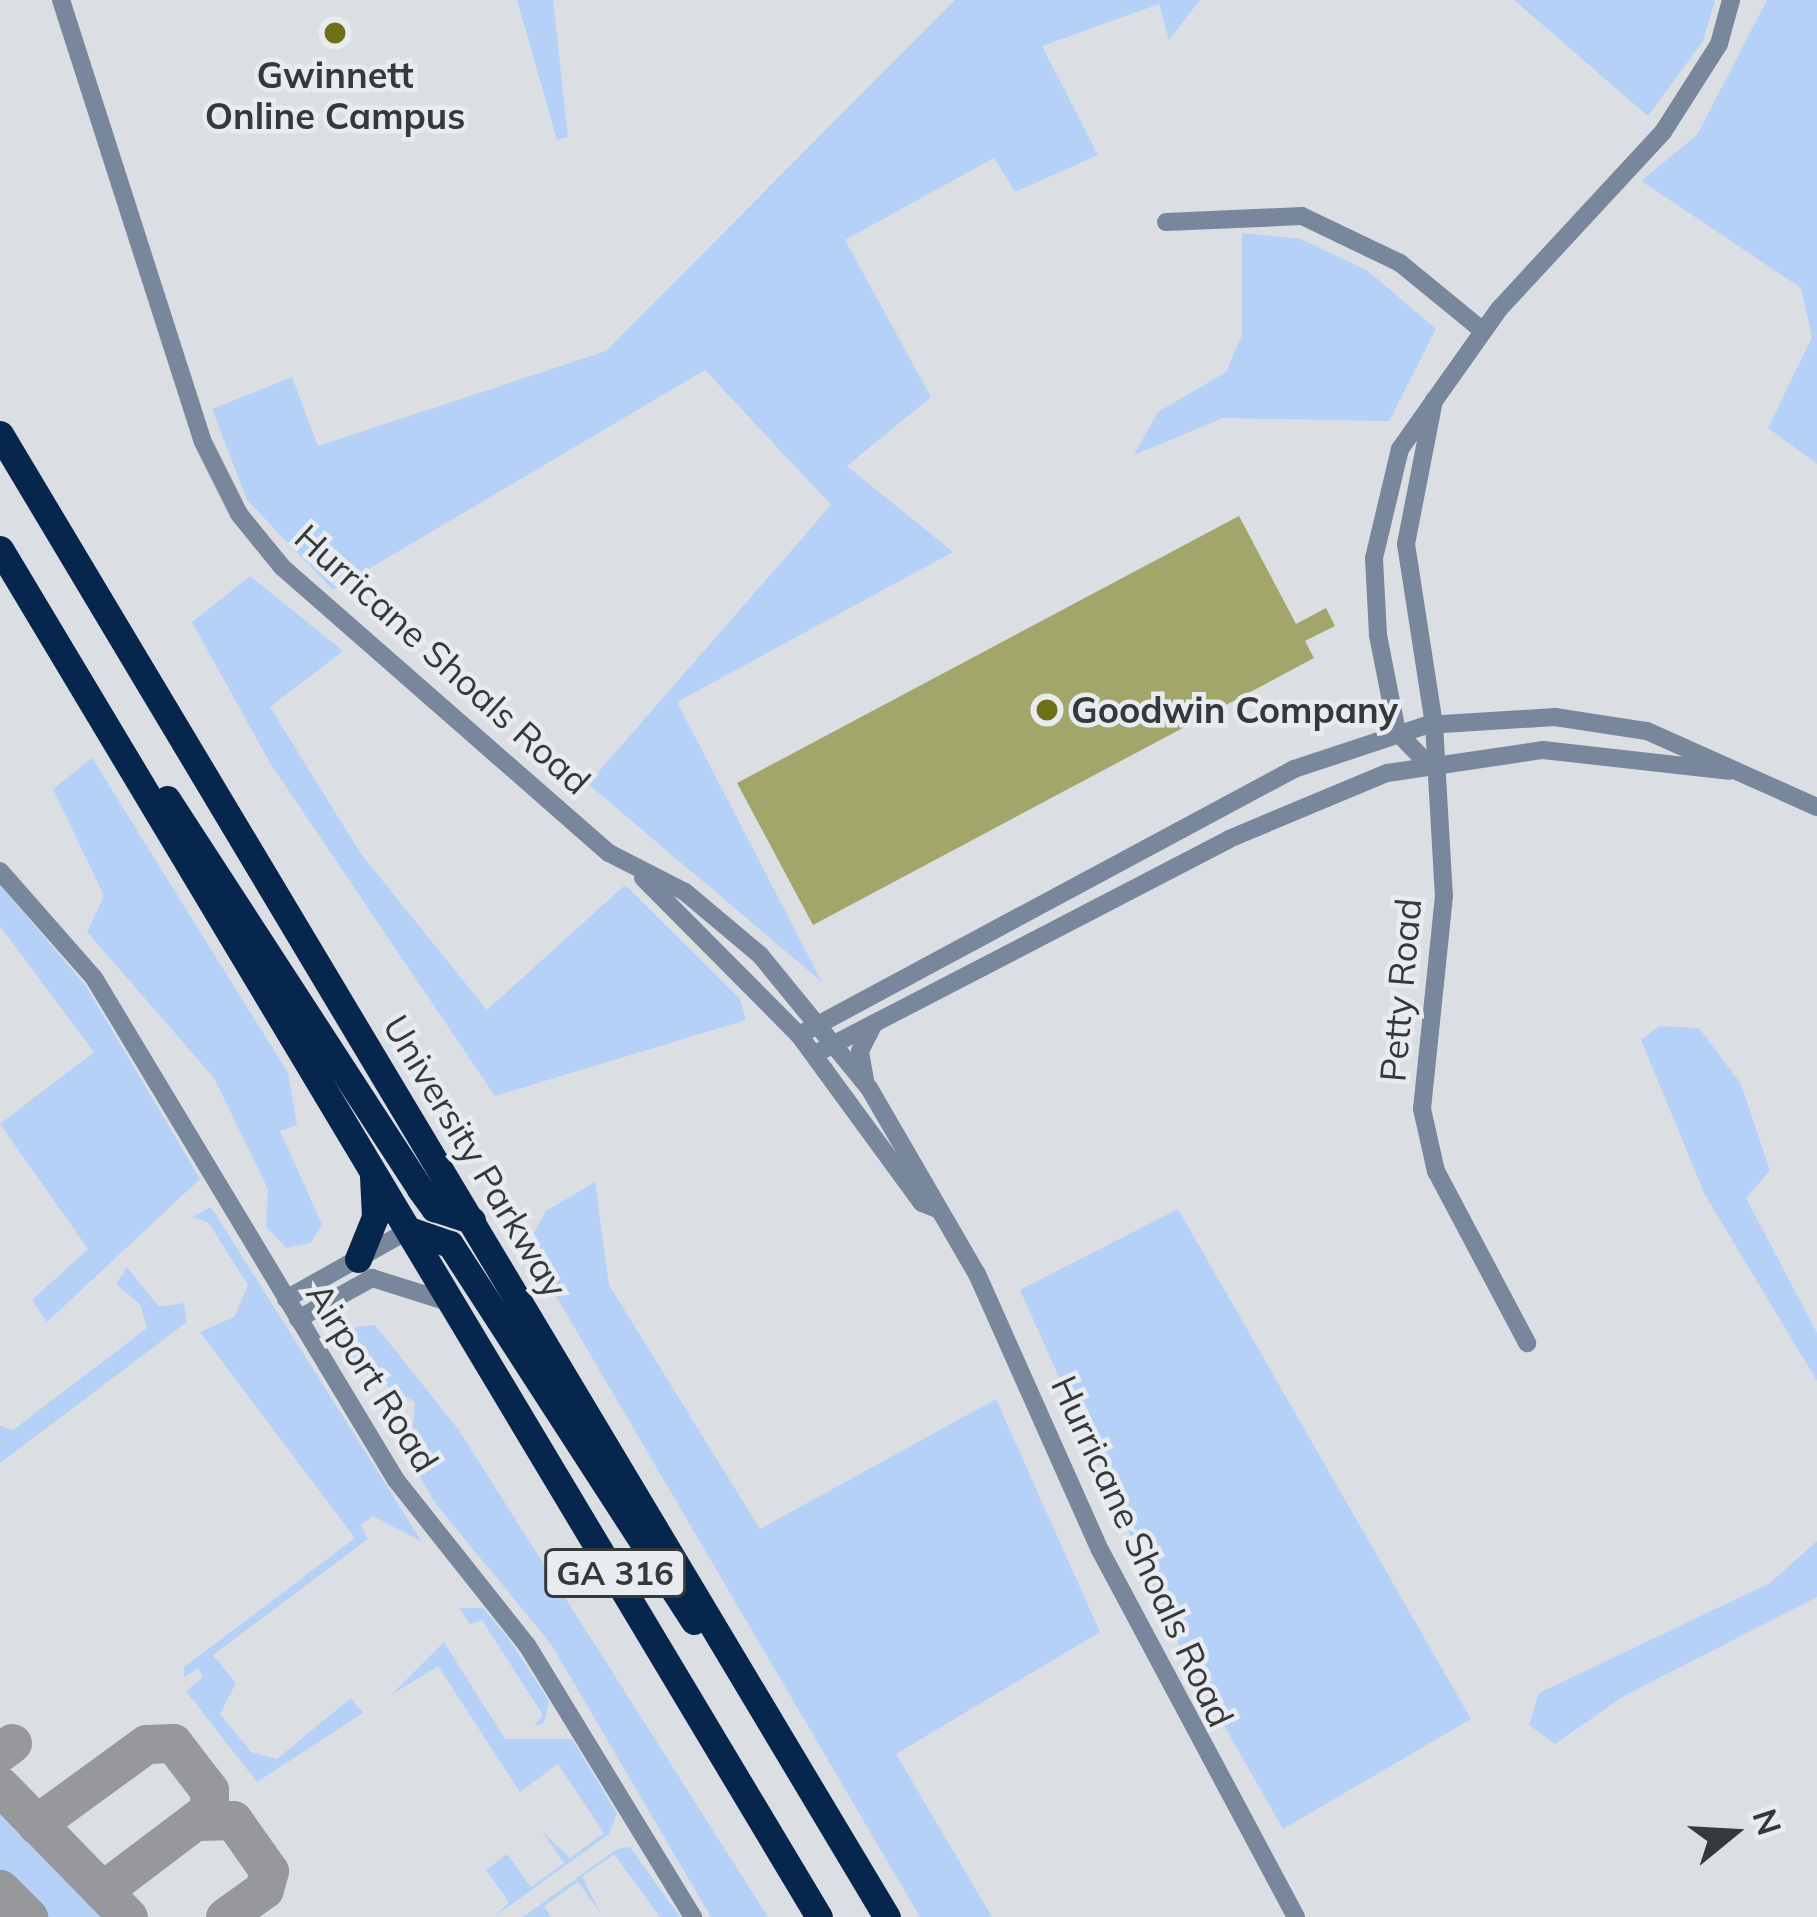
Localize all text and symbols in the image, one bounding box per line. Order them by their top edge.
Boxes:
marker: Gwinnett Online Campus [322,20,348,46]
place label: Gwinnett Online Campus [205,52,465,137]
street label: Hurricane Shoals Road [287,515,599,803]
place label: Goodwin Company [1071,688,1398,732]
marker: Goodwin Company [1034,697,1060,723]
street label: Petty Road [1370,897,1430,1083]
street label: University Parkway [375,1007,577,1305]
street label: Airport Road [298,1275,448,1479]
street label: Hurricane Shoals Road [1043,1369,1243,1733]
road number: GA 316 [543,1546,687,1600]
north arrow [1673,1773,1793,1893]
text: N [1744,1804,1791,1840]

